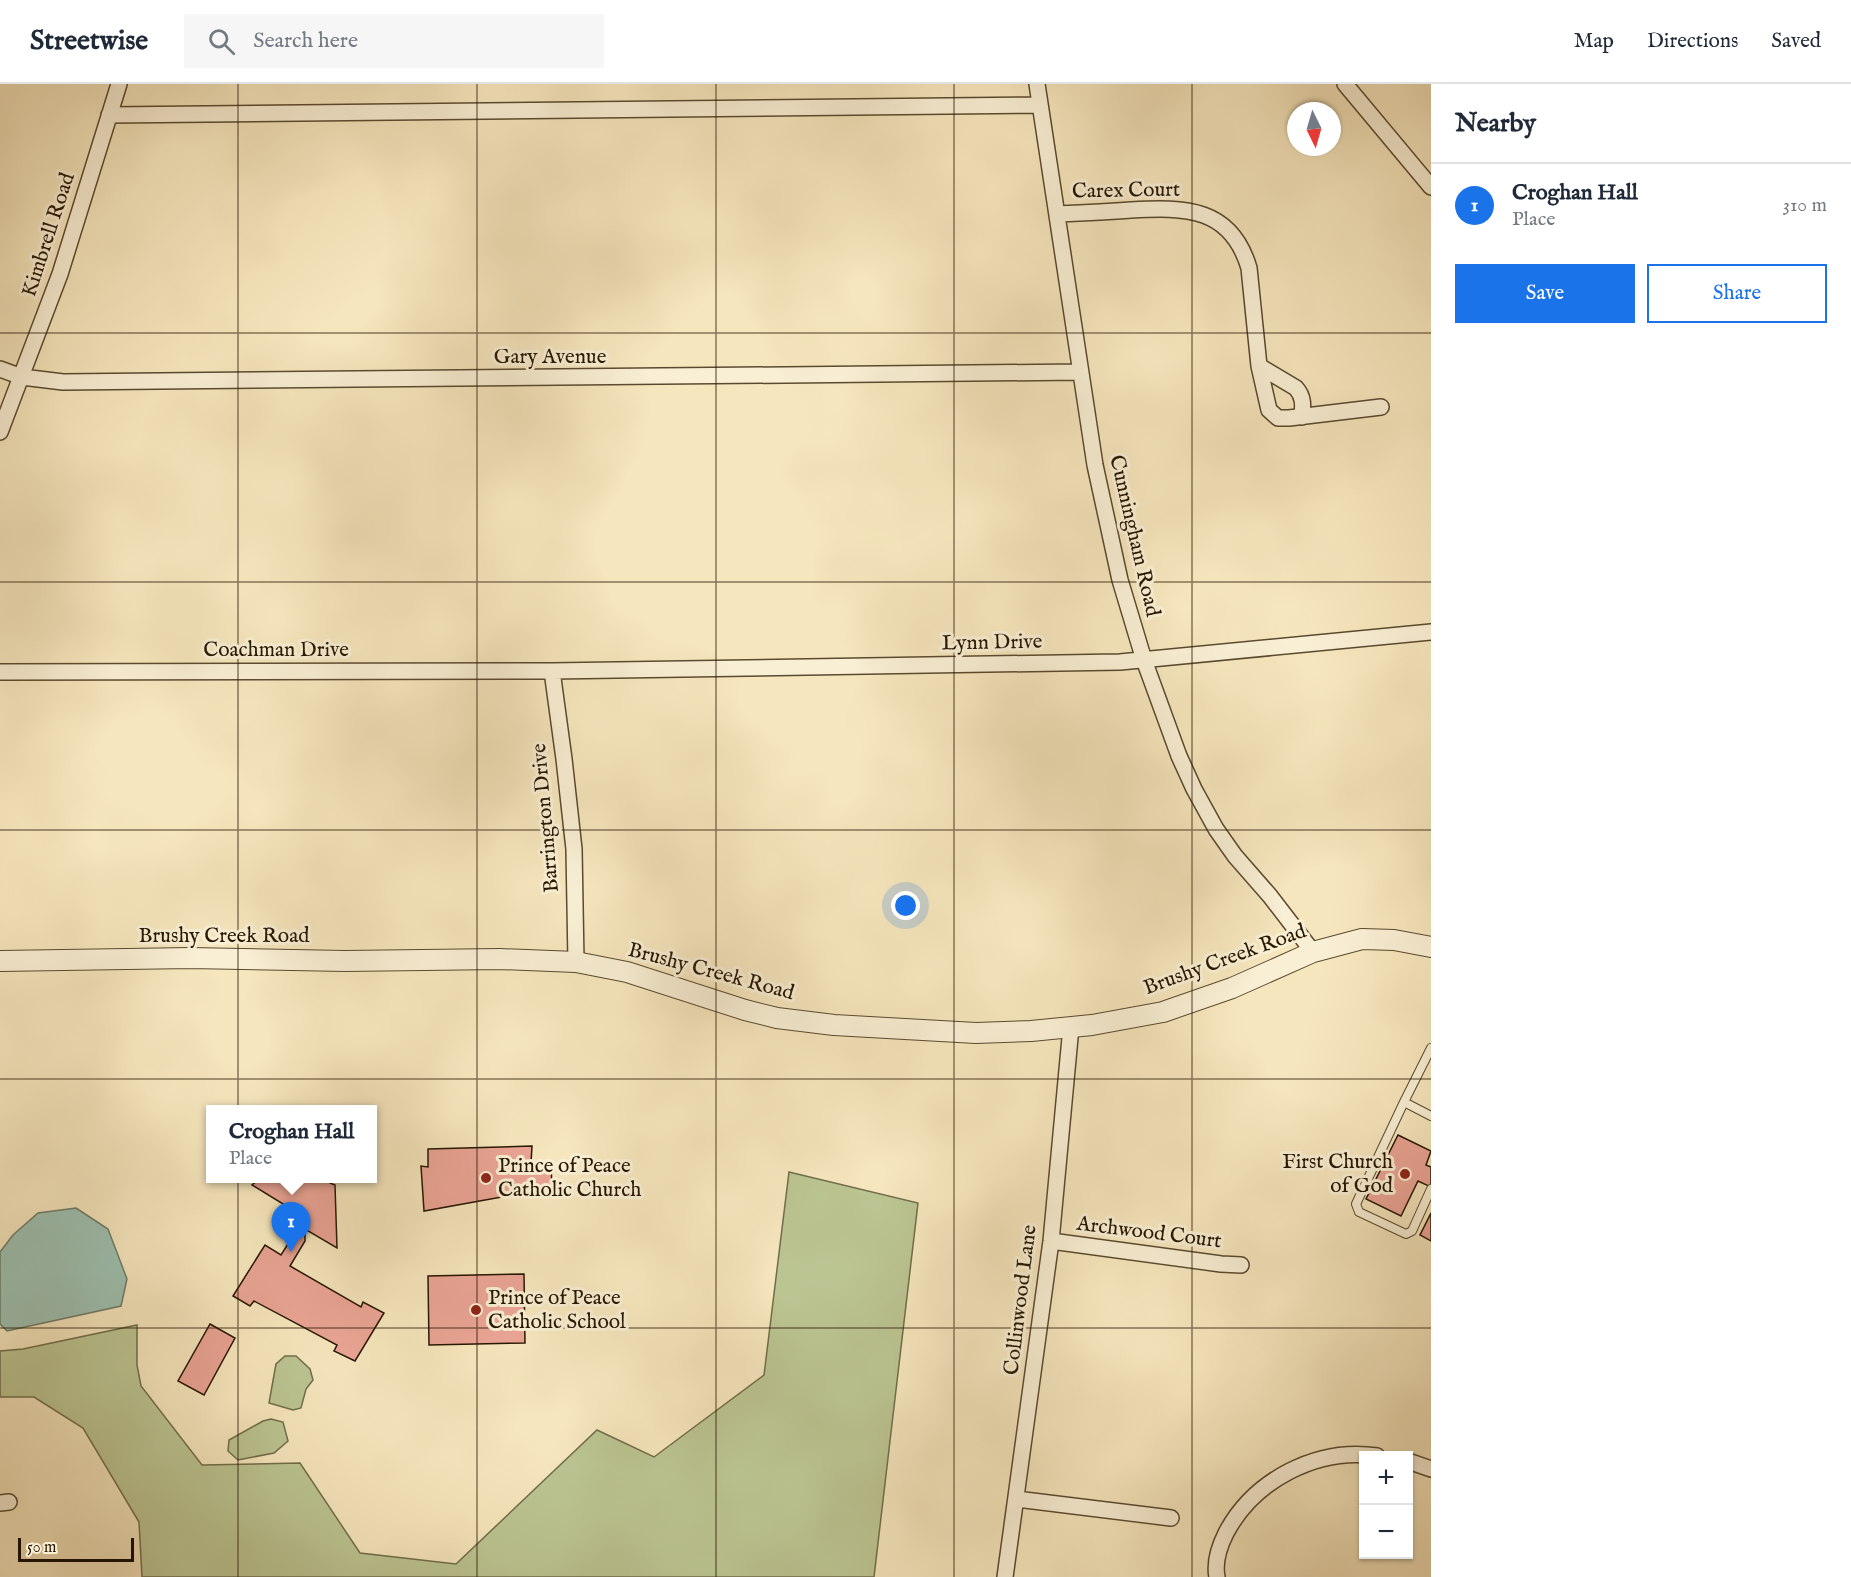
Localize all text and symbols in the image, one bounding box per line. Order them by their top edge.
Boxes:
search box [184,14,604,68]
text: Streetwise [30,24,148,59]
icon: search [205,25,238,58]
text: Search here [253,27,358,55]
text: Map [1574,28,1614,55]
text: Directions [1647,28,1738,55]
text: Saved [1771,28,1821,55]
north arrow [1287,102,1341,156]
text: Nearby [1455,107,1536,140]
street label: Kimbrell Road [16,169,82,301]
street label: Carex Court [1072,177,1180,205]
text: Croghan Hall [1512,179,1638,207]
text: 1 [1471,193,1478,218]
text: 310 m [1783,193,1827,218]
text: Place [1512,207,1555,232]
button: Save [1455,264,1635,323]
button: Share [1647,264,1827,323]
street label: Gary Avenue [494,344,607,371]
street label: Cunningham Road [1102,453,1166,620]
street label: Lynn Drive [941,629,1043,657]
street label: Coachman Drive [203,637,349,664]
street label: Barrington Drive [526,742,566,894]
your location [891,891,920,920]
street label: Brushy Creek Road [1140,918,1311,1002]
street label: Brushy Creek Road [139,923,310,950]
street label: Brushy Creek Road [625,937,798,1007]
popup [206,1105,377,1183]
text: Croghan Hall [229,1118,354,1146]
text: Place [229,1146,272,1171]
place label: First Church of God [1282,1149,1394,1200]
place label: Prince of Peace Catholic Church [498,1153,641,1204]
marker: First Church of God [1398,1167,1412,1181]
marker: Prince of Peace Catholic Church [479,1171,493,1185]
pin: 1 [272,1202,310,1252]
street label: Archwood Court [1074,1211,1223,1255]
street label: Collinwood Lane [998,1223,1044,1377]
place label: Prince of Peace Catholic School [488,1285,626,1336]
marker: Prince of Peace Catholic School [469,1303,483,1317]
map controls [1359,1451,1413,1559]
button: + [1359,1451,1413,1505]
button: − [1359,1505,1413,1559]
scale bar [18,1535,134,1562]
text: 50 m [27,1538,56,1558]

